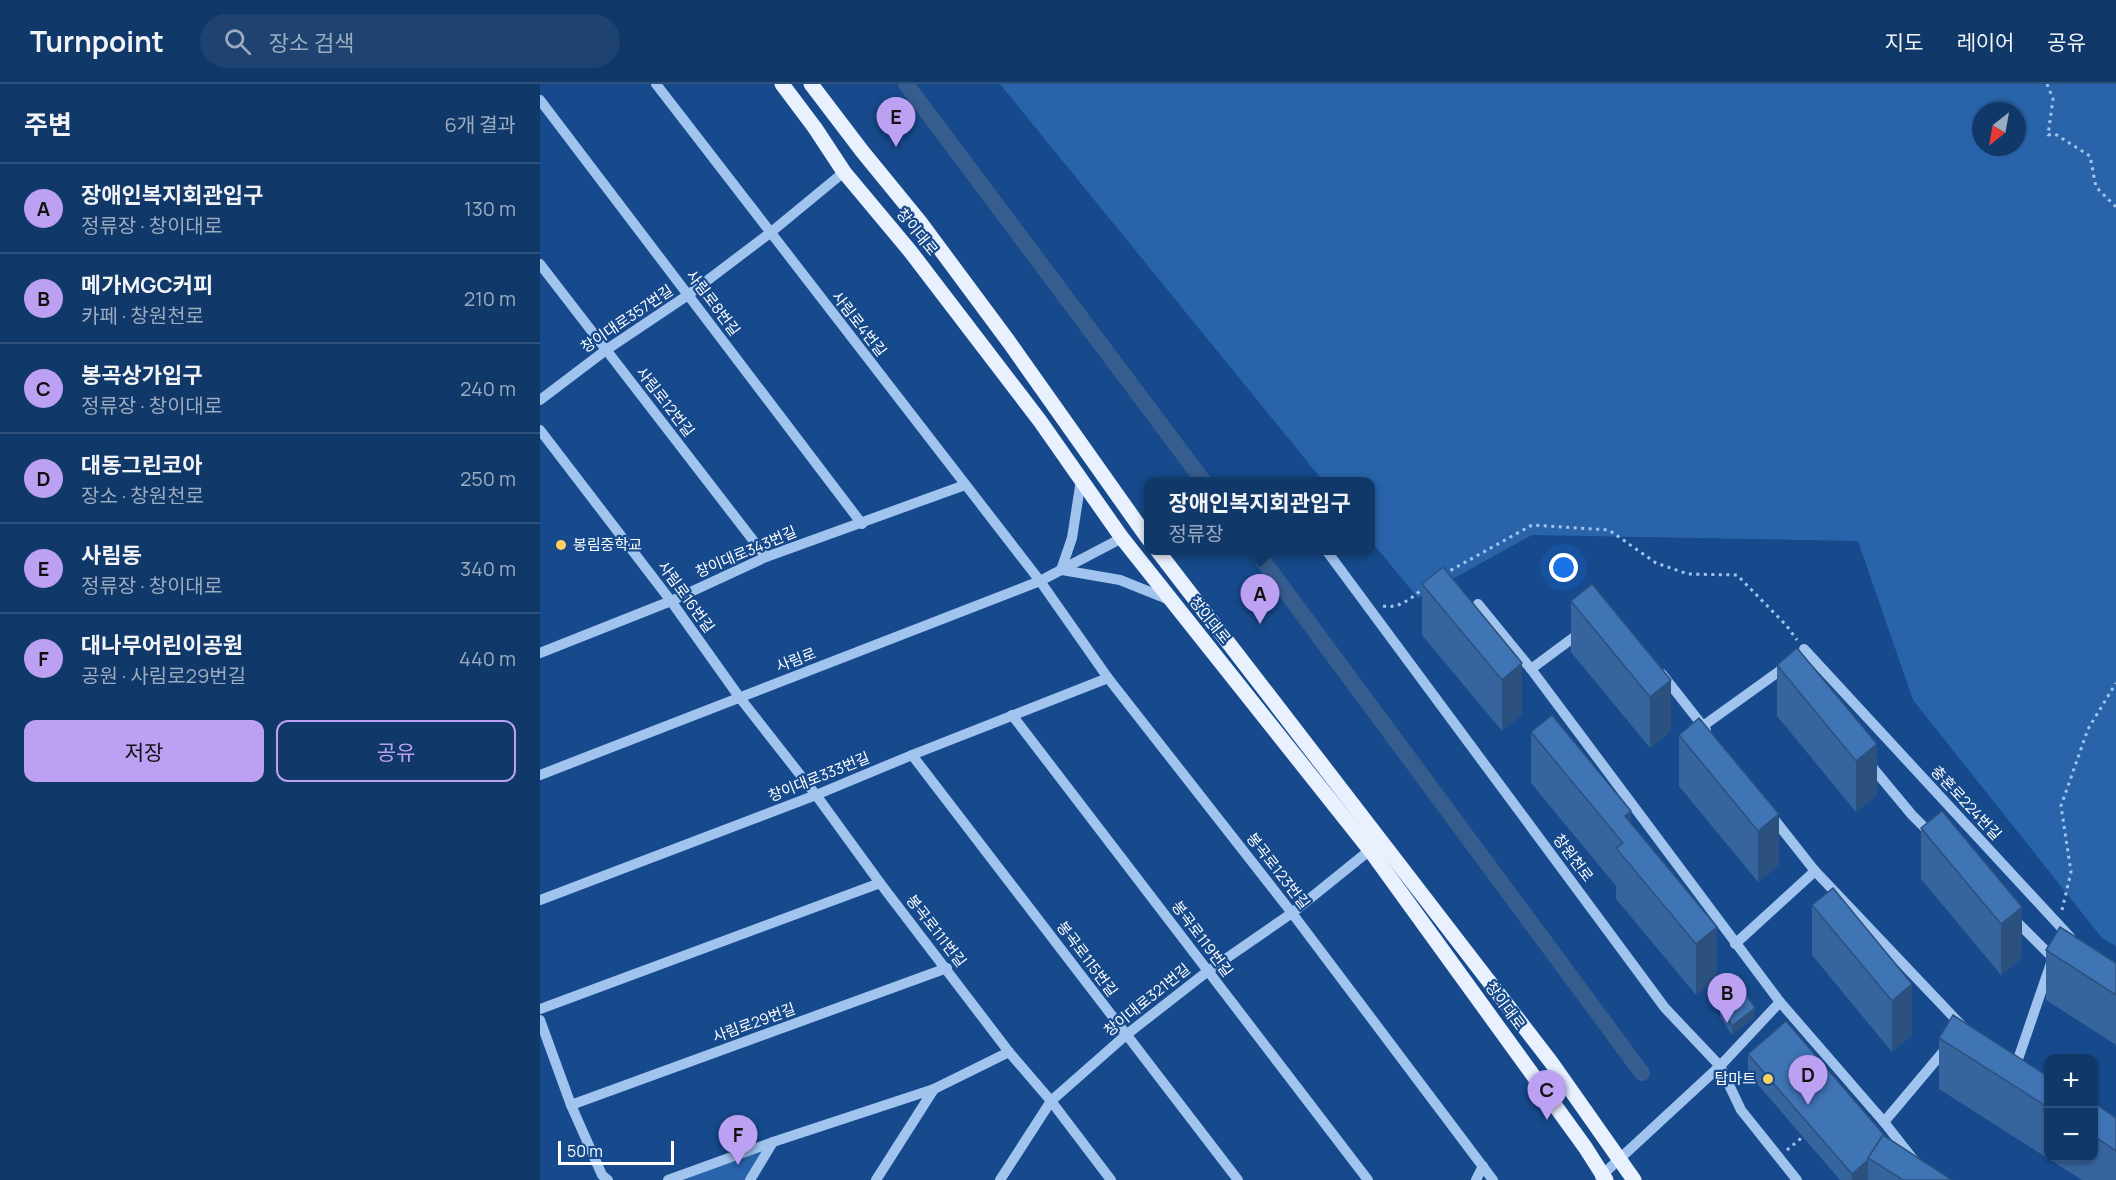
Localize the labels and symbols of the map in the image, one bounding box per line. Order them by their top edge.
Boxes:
pin: E [876,98,916,147]
north arrow [1972,102,2026,156]
street label: 창이대로 [892,204,943,260]
street label: 사림로8번길 [682,265,745,340]
street label: 창이대로357번길 [576,280,677,357]
street label: 사림로4번길 [827,287,892,361]
street label: 사림로12번길 [631,362,699,441]
street label: 창이대로343번길 [692,521,800,582]
place label: 봉림중학교 [573,534,642,555]
marker: 봉림중학교 [554,538,568,552]
your location [1549,553,1578,582]
street label: 사림로16번길 [653,556,720,637]
pin: A [1240,574,1280,624]
street label: 창이대로 [1185,592,1236,648]
street label: 사림로 [773,642,819,677]
street label: 창이대로333번길 [765,747,873,806]
street label: 충혼로224번길 [1926,761,2006,844]
street label: 봉곡로123번길 [1242,828,1315,913]
street label: 창원천로 [1548,829,1598,886]
street label: 봉곡로111번길 [901,890,971,971]
street label: 봉곡로119번길 [1167,896,1238,981]
street label: 봉곡로115번길 [1052,917,1123,1001]
street label: 창이대로321번길 [1099,958,1194,1041]
pin: B [1708,974,1746,1023]
street label: 창이대로 [1481,977,1530,1034]
street label: 사림로29번길 [709,998,798,1047]
pin: D [1788,1056,1828,1105]
place label: 탑마트 [1715,1068,1756,1089]
pin: C [1528,1070,1566,1120]
marker: 탑마트 [1761,1072,1775,1086]
pin: F [718,1116,758,1165]
scale bar [558,1138,674,1166]

